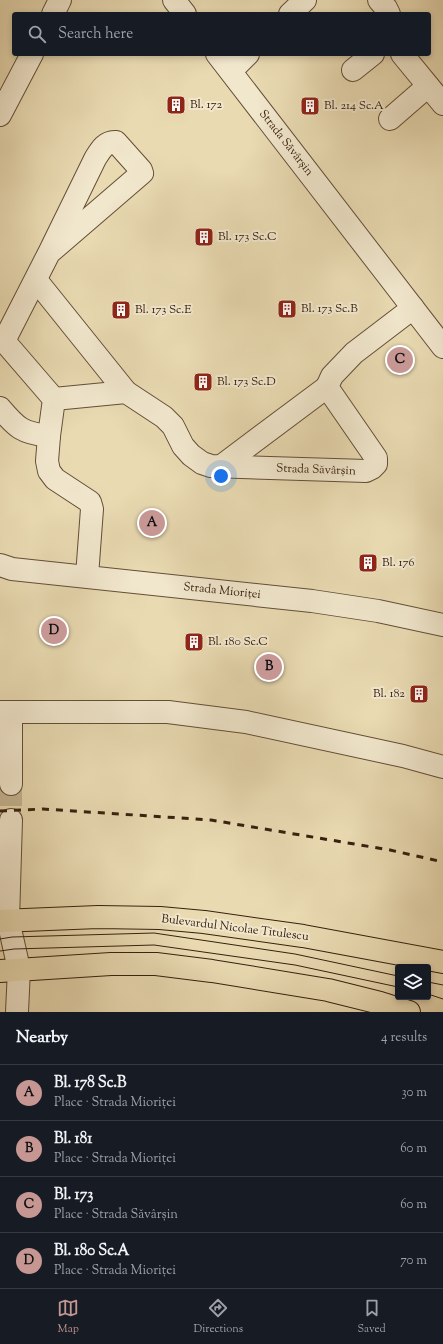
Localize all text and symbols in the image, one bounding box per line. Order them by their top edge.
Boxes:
search box [12,12,431,56]
icon: search [26,23,48,45]
text: Search here [58,24,133,45]
building icon: Bl. 172 [165,94,187,116]
building icon: Bl. 214 Sc.A [299,95,321,117]
place label: Bl. 172 [190,96,222,114]
place label: Bl. 214 Sc.A [324,97,384,115]
street label: Strada Săvârșin [254,106,318,180]
building icon: Bl. 173 Sc.C [193,226,215,248]
place label: Bl. 173 Sc.C [218,228,277,246]
building icon: Bl. 173 Sc.B [276,298,298,320]
building icon: Bl. 173 Sc.E [110,299,132,321]
place label: Bl. 173 Sc.B [301,300,358,318]
place label: Bl. 173 Sc.E [135,301,192,319]
pin: C [387,345,413,375]
building icon: Bl. 173 Sc.D [192,371,214,393]
place label: Bl. 173 Sc.D [217,373,276,391]
street label: Strada Săvârșin [276,460,356,480]
your location [211,466,231,486]
pin: A [139,508,165,538]
building icon: Bl. 176 [357,552,379,574]
place label: Bl. 176 [382,554,415,572]
street label: Strada Mioriței [182,578,262,604]
pin: D [41,616,67,646]
building icon: Bl. 180 Sc.C [183,631,205,653]
place label: Bl. 180 Sc.C [208,633,268,651]
pin: B [256,652,282,682]
building icon: Bl. 182 [408,683,430,705]
place label: Bl. 182 [373,685,405,703]
street label: Bulevardul Nicolae Titulescu [160,910,310,946]
map controls [395,964,431,1000]
button: layers [395,964,431,1000]
text: Nearby [16,1026,68,1050]
text: 4 results [381,1029,427,1047]
text: Bl. 178 Sc.B [54,1073,126,1094]
text: A [24,1084,34,1102]
text: 30 m [401,1084,427,1102]
text: Place · Strada Mioriței [54,1094,176,1112]
text: Bl. 181 [54,1129,92,1150]
text: B [25,1140,33,1158]
text: 60 m [400,1140,427,1158]
text: Place · Strada Mioriței [54,1150,176,1168]
text: Bl. 173 [54,1185,93,1206]
text: C [24,1196,34,1214]
text: 60 m [400,1196,427,1214]
text: Place · Strada Săvârșin [54,1206,178,1224]
text: Bl. 180 Sc.A [54,1241,130,1262]
text: D [24,1252,34,1270]
text: 70 m [400,1252,427,1270]
text: Place · Strada Mioriței [54,1262,176,1280]
tab: Map [57,1297,79,1337]
tab: Directions [194,1297,243,1337]
tab: Saved [358,1297,386,1337]

